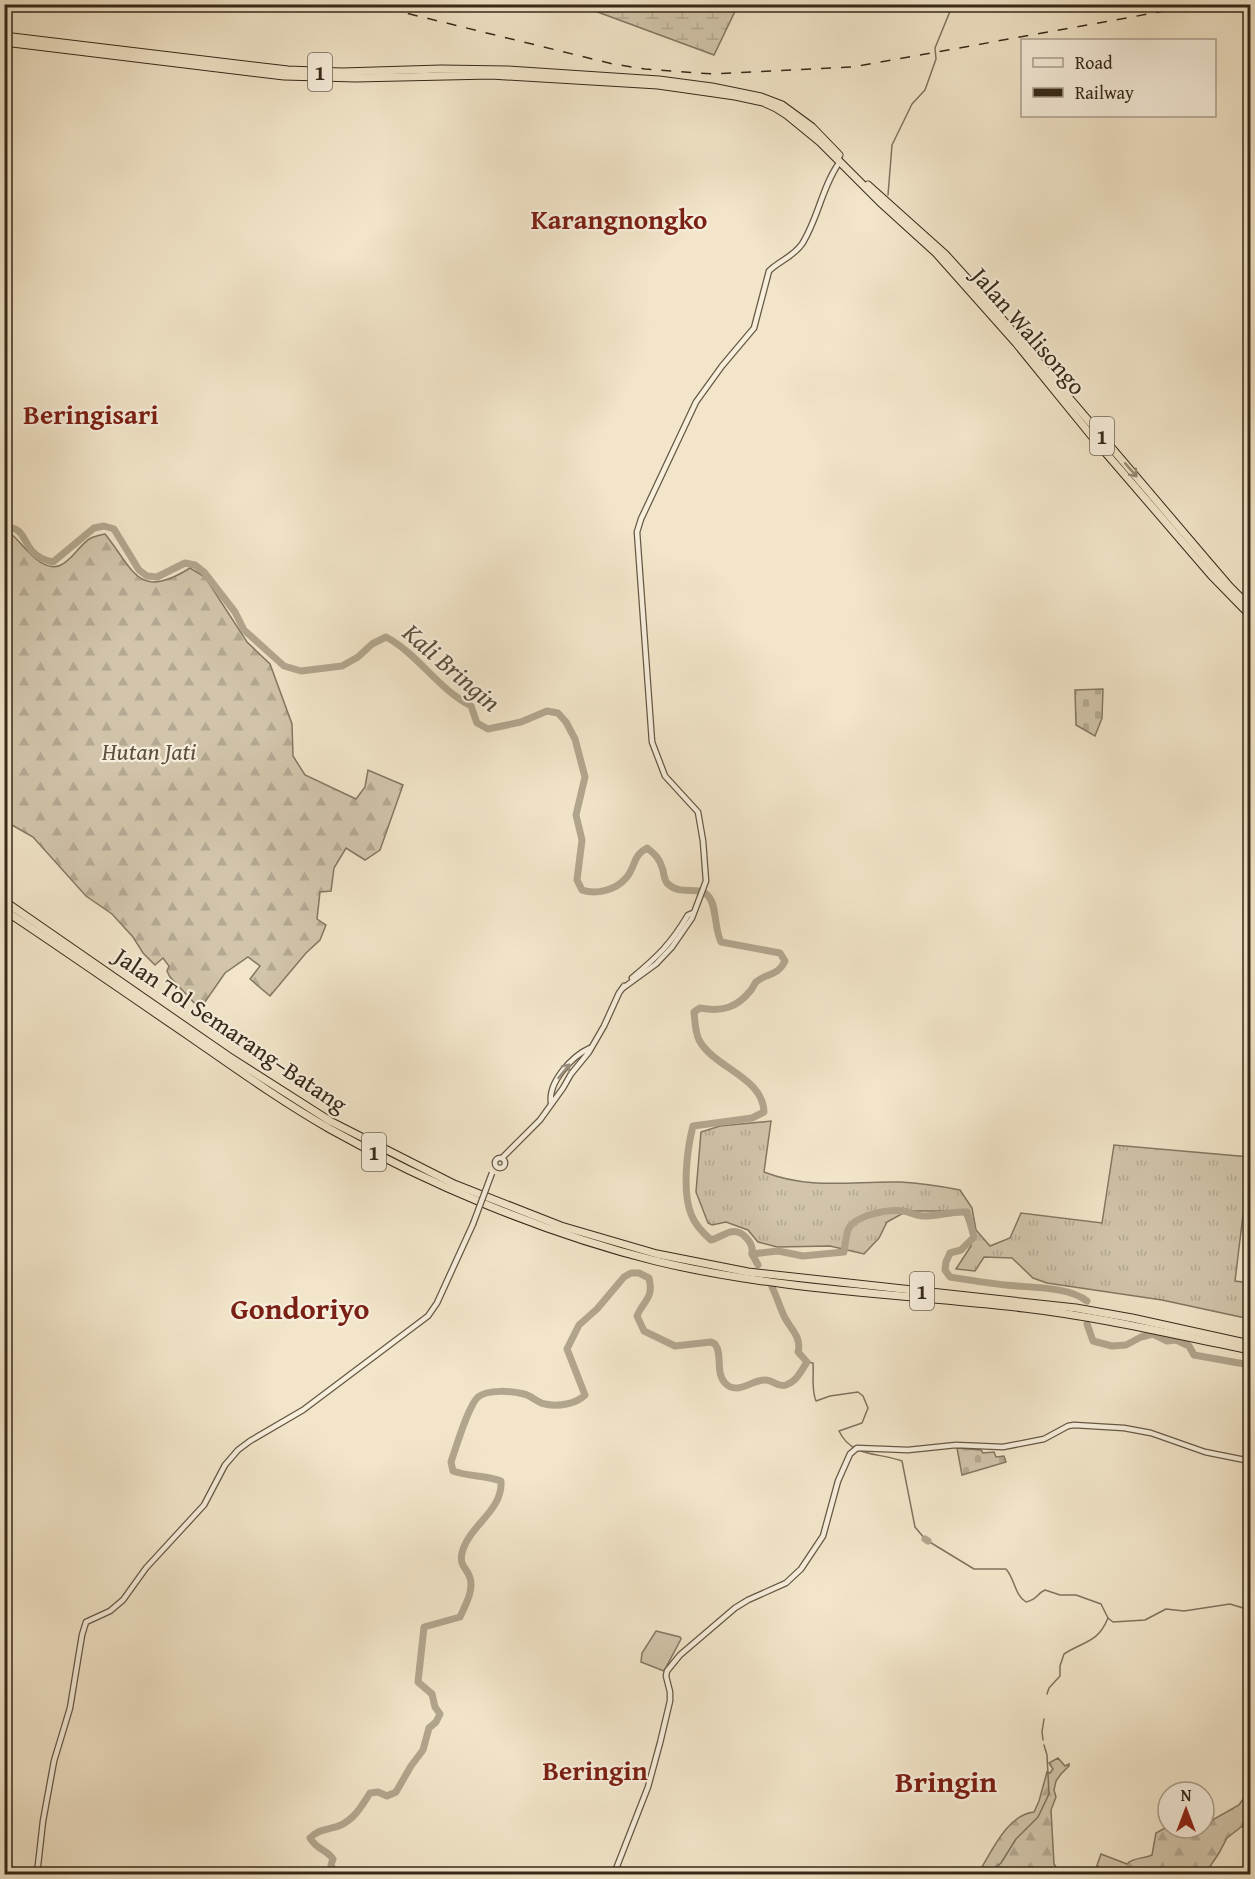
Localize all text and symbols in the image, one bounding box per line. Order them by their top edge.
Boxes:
legend [1021,39,1216,117]
text: Road [1075,49,1113,76]
road number: 1 [308,53,332,91]
text: Railway [1075,79,1134,106]
district label: Karangnongko [531,199,707,239]
street label: Jalan Walisongo [962,257,1095,403]
district label: Beringisari [23,394,159,434]
road number: 1 [1090,417,1114,455]
one-way arrow [1124,462,1138,477]
water label: Kali Bringin [394,613,510,721]
park label: Hutan Jati [101,734,196,769]
street label: Jalan Tol Semarang–Batang [105,937,355,1121]
one-way arrow [557,1063,570,1079]
road number: 1 [362,1133,386,1171]
road number: 1 [910,1272,934,1310]
district label: Gondoriyo [231,1286,369,1330]
district label: Beringin [542,1750,648,1790]
district label: Bringin [895,1759,997,1803]
north arrow [1156,1780,1216,1840]
text: N [1181,1783,1192,1807]

